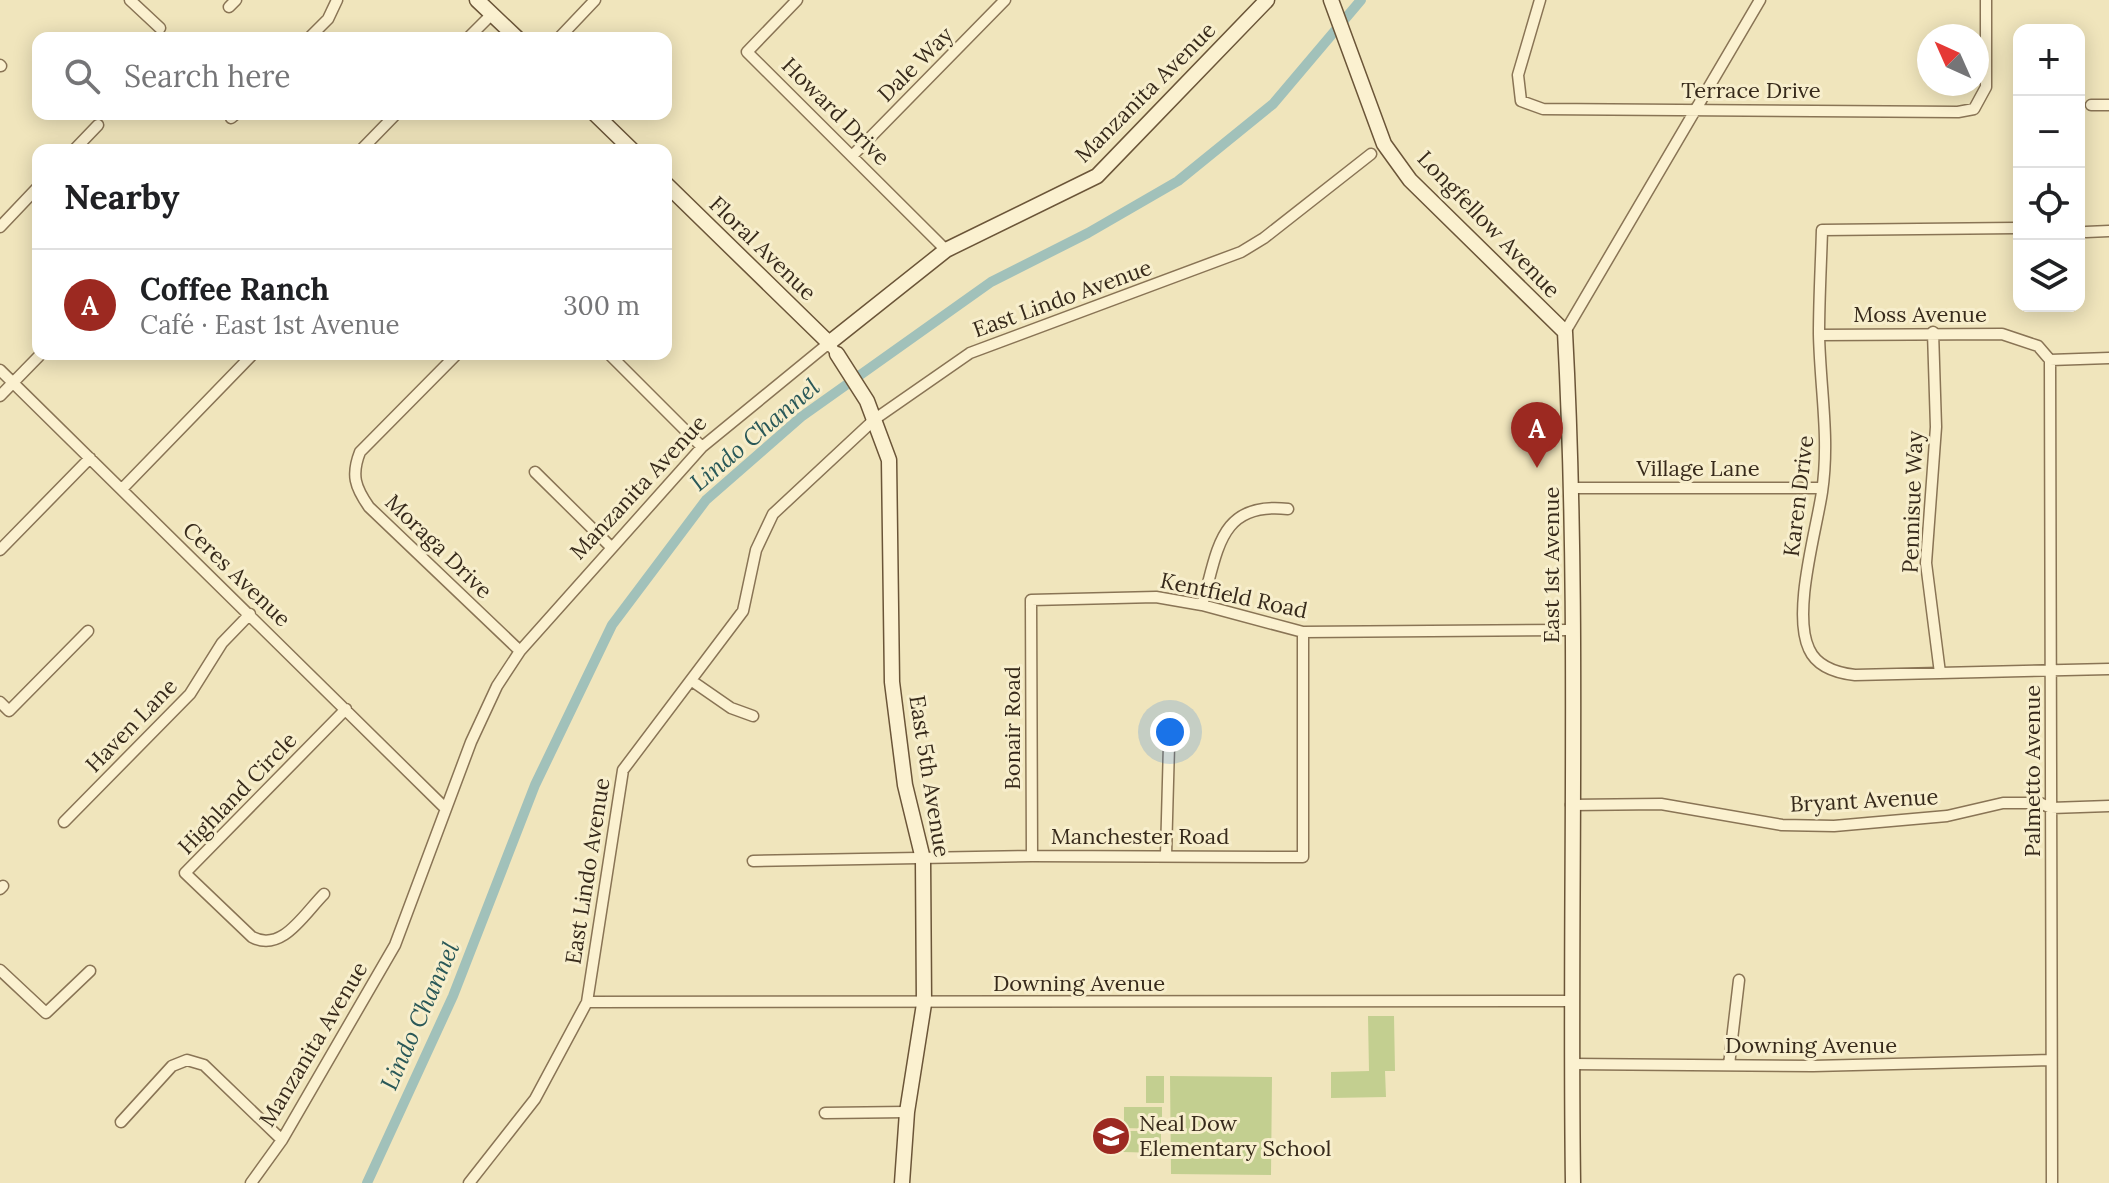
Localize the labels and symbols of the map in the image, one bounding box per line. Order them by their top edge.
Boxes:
street label: Manzanita Avenue [1069,16,1221,168]
street label: Dale Way [871,20,959,108]
north arrow [1917,24,1989,96]
street label: Howard Drive [776,51,896,171]
street label: Terrace Drive [1681,76,1821,104]
street label: Longfellow Avenue [1412,145,1566,304]
street label: Floral Avenue [704,190,822,306]
street label: East Lindo Avenue [969,253,1155,343]
street label: Moss Avenue [1853,300,1987,328]
water label: Lindo Channel [684,371,826,498]
pin: A [1511,402,1563,468]
street label: Manzanita Avenue [564,409,712,565]
street label: Pennisue Way [1896,430,1928,574]
street label: Karen Drive [1777,434,1819,558]
street label: Village Lane [1635,454,1760,482]
street label: East 1st Avenue [1537,487,1565,643]
street label: Moraga Drive [380,488,498,604]
street label: Ceres Avenue [177,516,297,632]
street label: Kentfield Road [1158,566,1310,624]
street label: Bonair Road [998,666,1026,790]
street label: Haven Lane [79,672,183,778]
street label: Palmetto Avenue [2018,685,2046,857]
street label: East 5th Avenue [903,693,957,859]
your location [1150,712,1190,752]
street label: Highland Circle [172,726,302,860]
street label: East Lindo Avenue [558,776,616,966]
street label: Bryant Avenue [1789,782,1939,818]
street label: Manchester Road [1051,822,1229,850]
water label: Lindo Channel [373,936,466,1095]
street label: Manzanita Avenue [253,956,373,1132]
street label: Downing Avenue [993,969,1165,997]
street label: Downing Avenue [1725,1031,1897,1059]
place label: Neal Dow Elementary School [1139,1109,1332,1162]
school or university icon: Neal Dow Elementary School [1090,1115,1132,1157]

